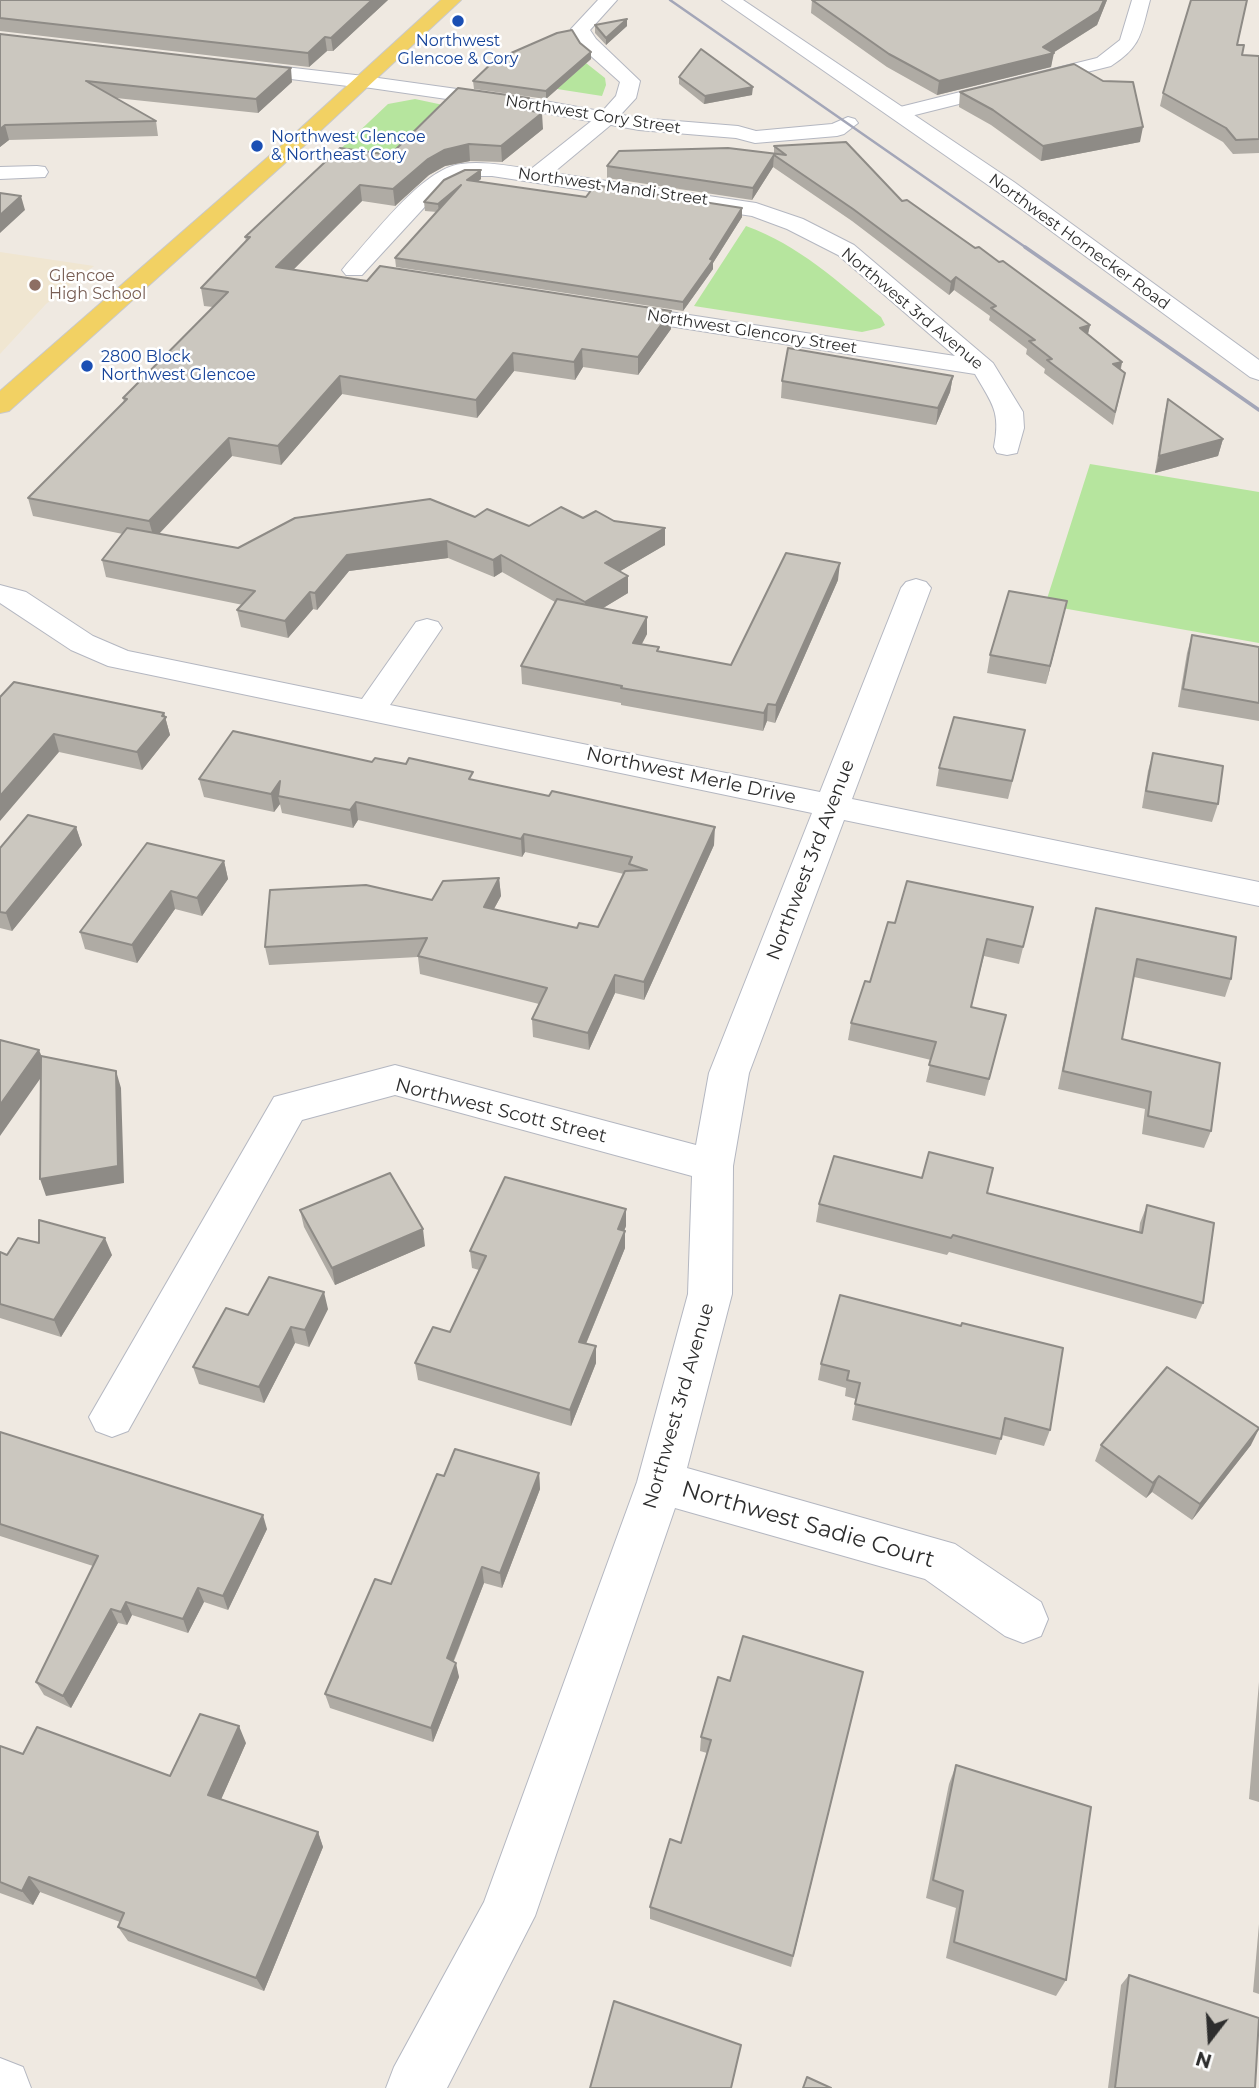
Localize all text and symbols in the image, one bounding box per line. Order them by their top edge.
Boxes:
marker: Northwest Glencoe & Cory [450,13,466,29]
place label: Northwest Glencoe & Cory [398,31,518,69]
street label: Northwest Cory Street [504,92,682,138]
place label: Northwest Glencoe & Northeast Cory [271,127,426,165]
marker: Northwest Glencoe & Northeast Cory [249,138,265,154]
street label: Northwest Mandi Street [517,164,709,210]
street label: Northwest Hornecker Road [985,170,1173,314]
street label: Northwest 3rd Avenue [837,244,987,374]
place label: Glencoe High School [49,266,146,304]
marker: Glencoe High School [27,277,43,293]
street label: Northwest Glencory Street [646,306,858,358]
place label: 2800 Block Northwest Glencoe [101,347,256,385]
marker: 2800 Block Northwest Glencoe [79,358,95,374]
street label: Northwest Merle Drive [584,743,798,809]
street label: Northwest 3rd Avenue [762,756,860,964]
street label: Northwest Scott Street [393,1074,609,1148]
street label: Northwest 3rd Avenue [639,1300,719,1512]
street label: Northwest Sadie Court [678,1476,938,1574]
north arrow [1175,2004,1245,2074]
text: N [1193,2046,1214,2073]

